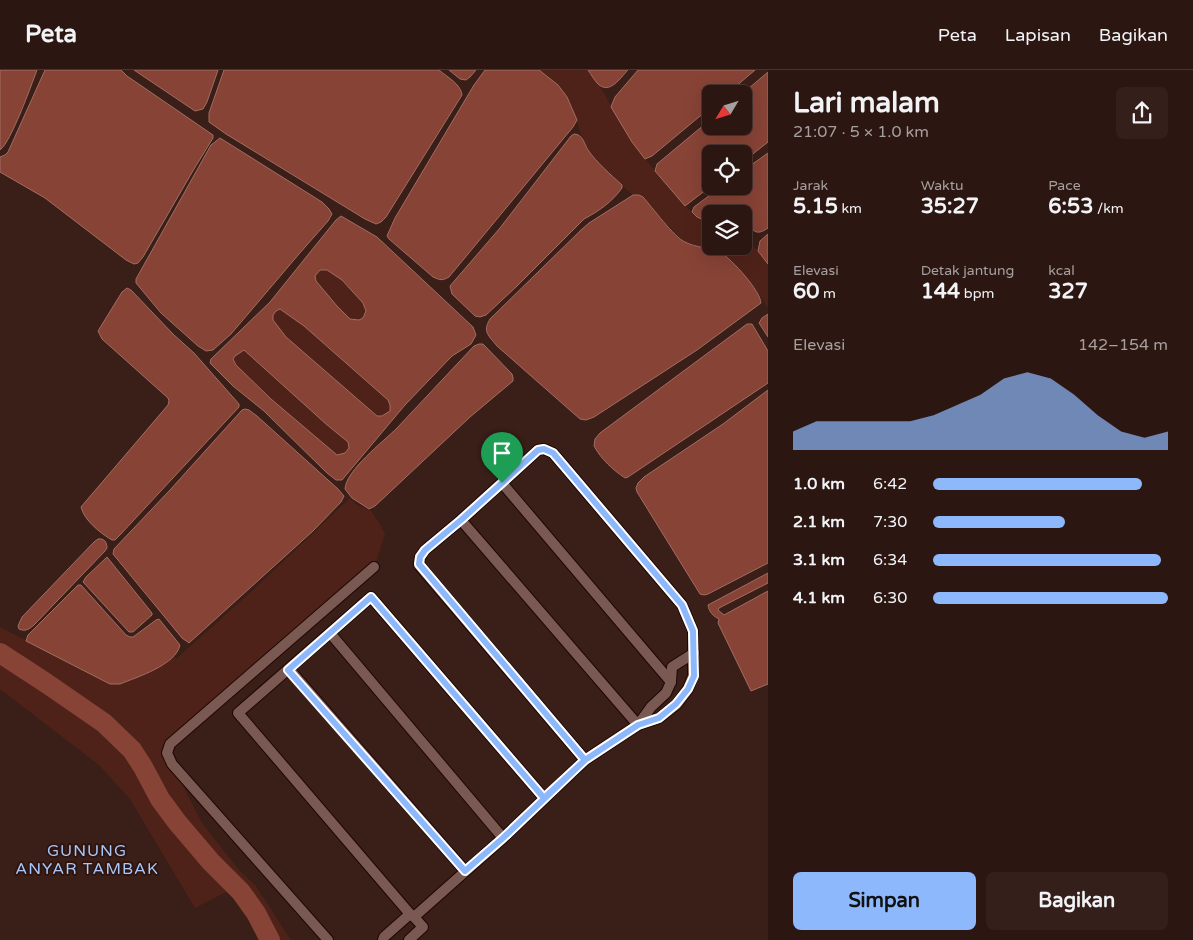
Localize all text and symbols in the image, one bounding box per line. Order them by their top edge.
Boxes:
text: Peta [25,20,77,49]
text: Peta [938,24,977,46]
text: Lapisan [1005,24,1071,46]
text: Bagikan [1099,24,1168,46]
north arrow [702,85,752,135]
map controls [702,85,752,255]
text: Lari malam [793,86,940,120]
button: share [1116,87,1168,139]
text: 21:07 · 5 × 1.0 km [793,122,929,142]
button: locate [702,145,752,195]
text: Jarak [793,177,828,194]
text: Waktu [921,177,964,194]
text: Pace [1048,177,1081,194]
text: 5.15 [793,194,838,219]
text: 35:27 [921,194,979,219]
text: 6:53 [1048,194,1093,219]
text: km [838,200,862,217]
text: /km [1093,200,1124,217]
button: layers [702,205,752,255]
text: Elevasi [793,262,839,279]
text: Detak jantung [921,262,1014,279]
text: kcal [1048,262,1075,279]
text: 60 [793,279,819,304]
text: 144 [921,279,960,304]
text: 327 [1048,279,1088,304]
text: m [819,285,836,302]
text: bpm [960,285,994,302]
text: Elevasi [793,335,845,355]
text: 142–154 m [1078,335,1168,355]
pin [481,432,523,483]
icon: arrive [488,439,516,467]
text: 1.0 km [793,474,845,494]
text: 6:42 [873,474,907,494]
text: 2.1 km [793,512,845,532]
text: 7:30 [873,512,907,532]
text: 3.1 km [793,550,845,570]
text: 6:34 [873,550,907,570]
text: 4.1 km [793,588,845,608]
text: 6:30 [873,588,907,608]
district label: GUNUNG ANYAR TAMBAK [15,841,159,879]
button: Simpan [793,872,976,930]
button: Bagikan [986,872,1168,930]

